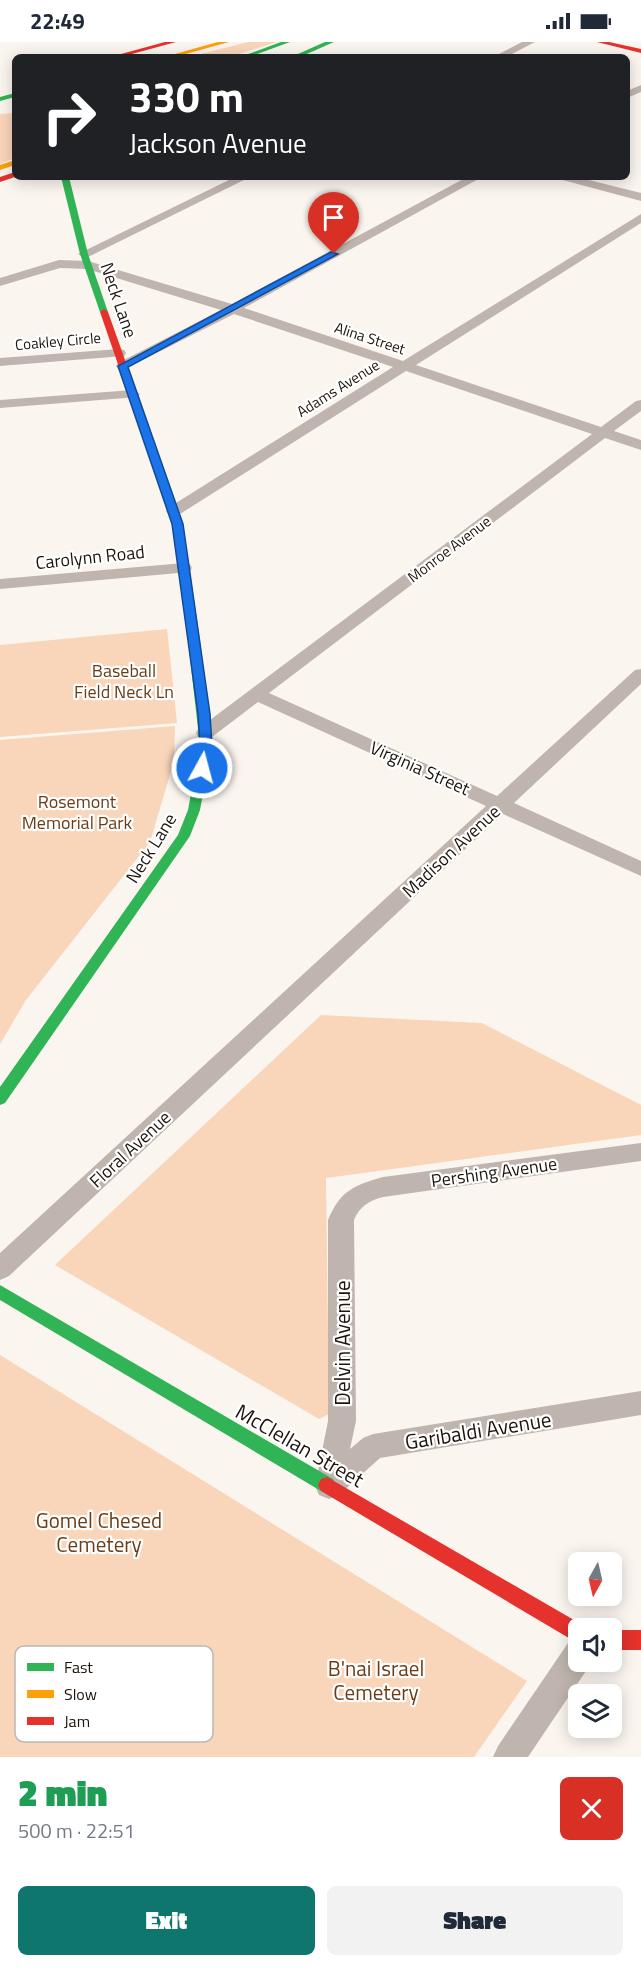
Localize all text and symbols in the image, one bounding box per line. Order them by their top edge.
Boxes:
text: 22:49 [30,4,85,38]
text: 330 m [129,64,244,128]
icon: right [30,78,108,156]
text: Jackson Avenue [129,122,307,163]
pin [308,192,359,254]
icon: arrive [317,201,350,234]
street label: Neck Lane [94,259,144,341]
street label: Alina Street [332,316,409,360]
street label: Coakley Circle [14,326,102,356]
street label: Adams Avenue [292,353,384,423]
street label: Monroe Avenue [402,510,496,588]
street label: Carolynn Road [34,538,146,576]
park label: Baseball Field Neck Ln [74,657,174,705]
street label: Virginia Street [366,734,475,802]
position arrow [170,736,234,800]
park label: Rosemont Memorial Park [22,788,133,836]
street label: Madison Avenue [396,798,506,904]
street label: Neck Lane [119,808,183,888]
street label: Floral Avenue [83,1104,177,1194]
street label: Pershing Avenue [429,1150,559,1194]
street label: Delvin Avenue [326,1280,358,1406]
street label: McClellan Street [230,1395,371,1495]
street label: Garibaldi Avenue [403,1403,553,1457]
park label: Gomel Chesed Cemetery [36,1504,162,1560]
north arrow [568,1552,622,1606]
map controls [568,1552,622,1738]
button: sound [568,1618,622,1672]
legend [15,1646,213,1742]
park label: B'nai Israel Cemetery [328,1652,424,1708]
text: Fast [64,1655,93,1679]
text: Slow [64,1682,97,1706]
button: layers [568,1684,622,1738]
text: Jam [64,1709,90,1733]
text: 2 min [18,1765,107,1820]
button: close [560,1777,623,1840]
text: 500 m · 22:51 [18,1815,135,1846]
button: Exit [18,1886,315,1955]
button: Share [327,1886,623,1955]

